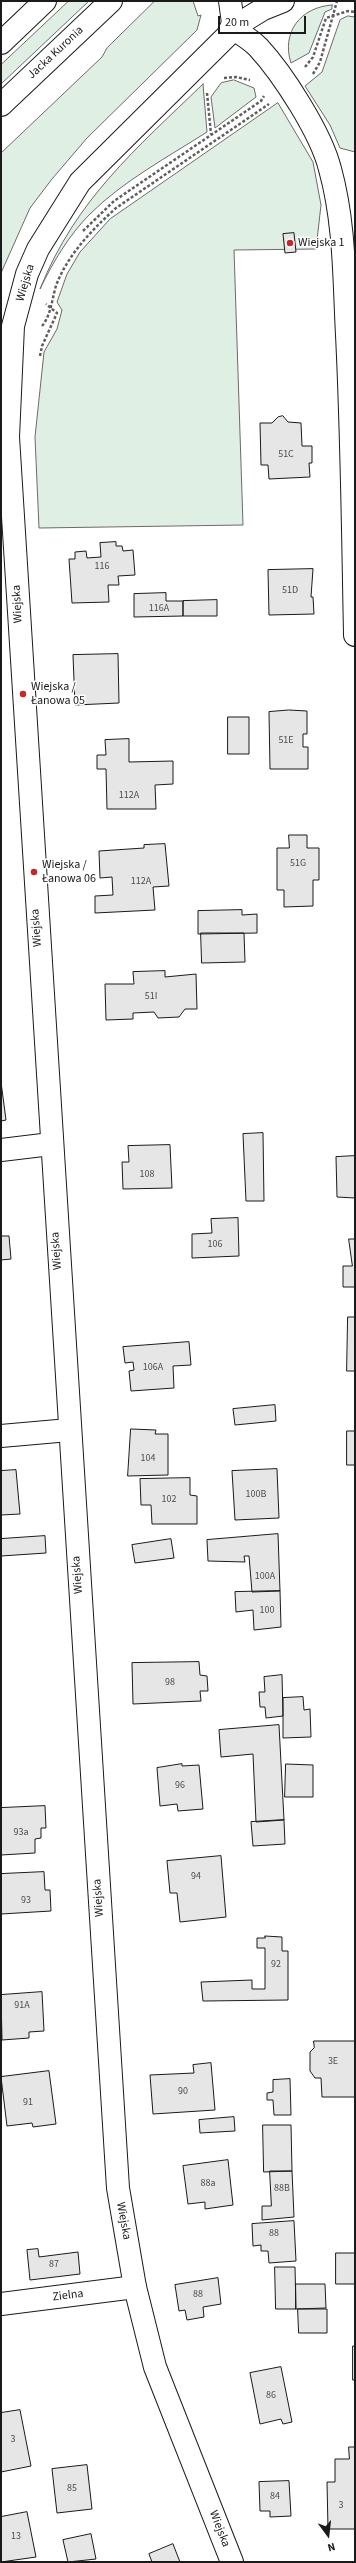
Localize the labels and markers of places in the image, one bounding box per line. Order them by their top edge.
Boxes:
place label: Wiejska 1 [298,236,345,250]
marker: Wiejska 1 [285,238,295,248]
place label: Wiejska / Łanowa 05 [31,680,85,708]
marker: Wiejska / Łanowa 05 [18,689,28,699]
place label: Wiejska / Łanowa 06 [42,858,96,886]
marker: Wiejska / Łanowa 06 [29,867,39,877]

